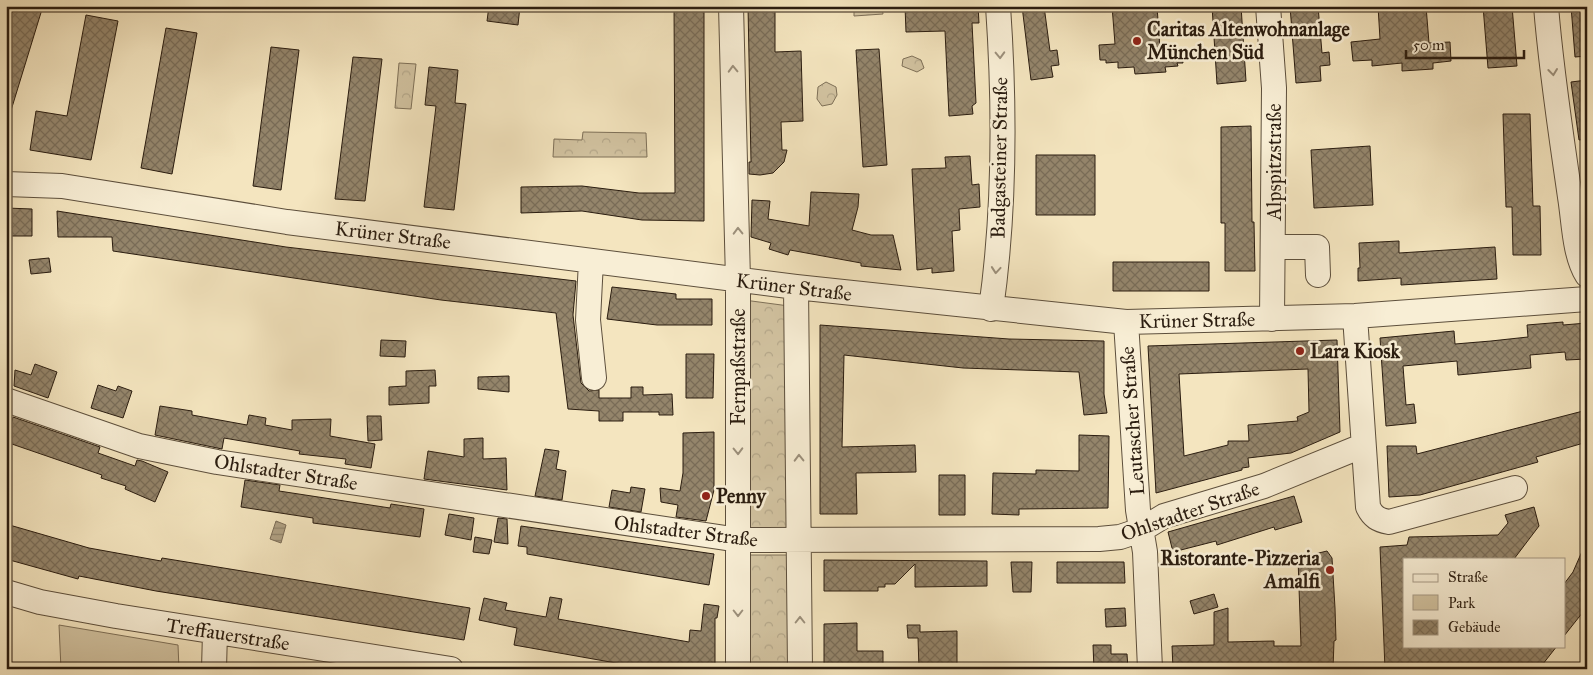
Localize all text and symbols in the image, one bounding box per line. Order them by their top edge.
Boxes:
place label: Caritas Altenwohnanlage München Süd [1147,17,1350,64]
scale bar [1406,28,1523,60]
marker: Caritas Altenwohnanlage München Süd [1131,35,1143,47]
text: 50 m [1413,36,1445,54]
one-way arrow [995,51,1006,59]
one-way arrow [728,64,739,72]
one-way arrow [1547,68,1558,76]
street label: Badgasteiner Straße [986,77,1013,239]
street label: Alpspitzstraße [1262,104,1286,221]
street label: Krüner Straße [334,216,452,254]
one-way arrow [733,227,743,234]
one-way arrow [991,266,1002,274]
street label: Krüner Straße [735,268,853,306]
street label: Krüner Straße [1138,307,1256,333]
street label: Fernpaßstraße [726,308,750,426]
place label: Lara Kiosk [1310,339,1401,363]
marker: Lara Kiosk [1294,345,1306,357]
street label: Leutascher Straße [1115,346,1149,496]
one-way arrow [733,448,743,455]
street label: Ohlstadter Straße [213,449,359,495]
one-way arrow [793,453,804,461]
street label: Ohlstadter Straße [1118,476,1262,546]
place label: Penny [716,484,768,509]
marker: Penny [700,490,712,502]
street label: Ohlstadter Straße [613,510,759,552]
place label: Ristorante-Pizzeria Amalfi [1160,546,1321,593]
legend [1403,558,1566,648]
marker: Ristorante-Pizzeria Amalfi [1324,564,1336,576]
text: Straße [1448,568,1488,586]
text: Park [1448,594,1475,612]
one-way arrow [733,610,743,618]
street label: Treffauerstraße [164,612,292,656]
one-way arrow [795,616,805,624]
text: Gebäude [1448,618,1501,636]

